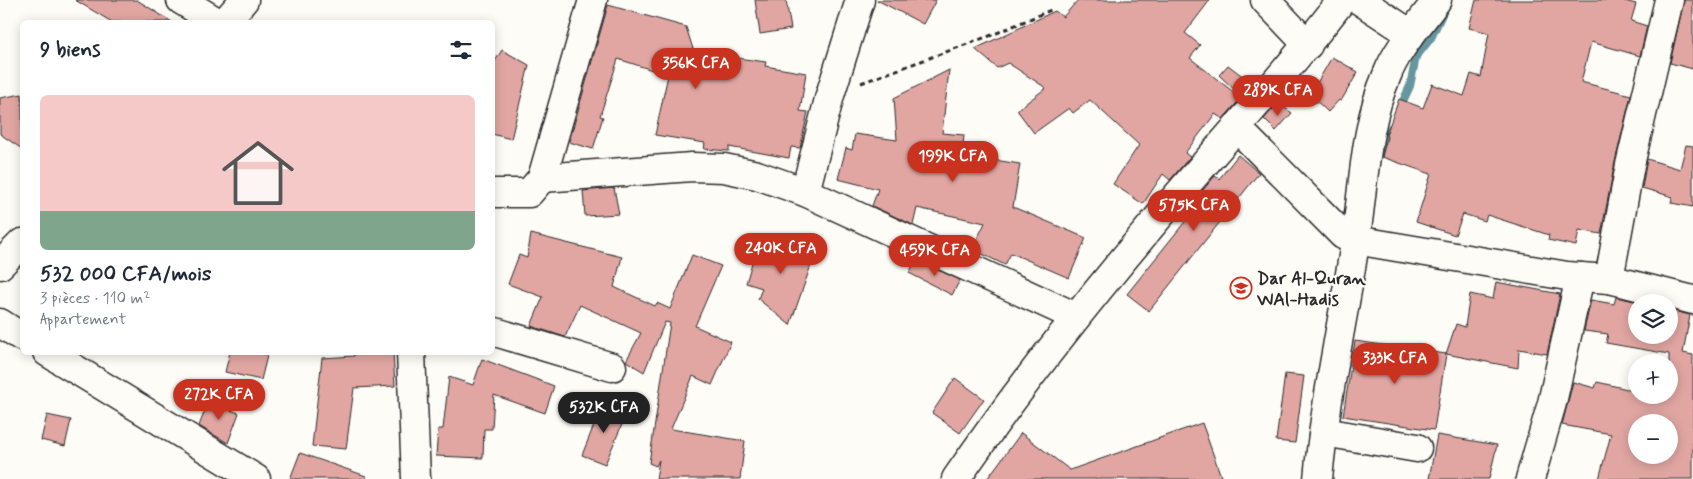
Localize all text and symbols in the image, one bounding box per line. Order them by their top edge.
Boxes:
text: 9 biens [40,36,101,64]
icon: filters [447,36,475,64]
pin: 356K CFA [644,48,748,90]
text: 356K CFA [662,53,730,74]
pin: 289K CFA [1226,74,1330,117]
text: 289K CFA [1243,80,1313,101]
icon: home [213,128,303,218]
pin: 199K CFA [901,140,1005,183]
text: 199K CFA [918,146,988,167]
pin: 575K CFA [1142,190,1246,232]
text: 575K CFA [1159,195,1229,216]
pin: 240K CFA [729,232,833,275]
pin: 459K CFA [883,234,987,277]
text: 240K CFA [745,238,817,259]
text: 459K CFA [900,240,970,261]
text: 532 000 CFA/mois [40,260,211,288]
place label: Dar Al-Quran WAl-Hadis [1256,267,1367,312]
school or university icon: Dar Al-Quran WAl-Hadis [1229,276,1253,300]
text: 3 pièces · 110 m² [40,288,150,309]
map controls [1628,294,1678,464]
button: layers [1628,294,1678,344]
text: Appartement [40,309,126,330]
pin: 333K CFA [1343,342,1447,385]
text: 333K CFA [1363,348,1427,369]
button: + [1628,354,1678,404]
pin: 272K CFA [167,378,271,421]
text: 272K CFA [184,384,254,405]
pin: 532K CFA [552,392,656,434]
text: 532K CFA [569,397,639,418]
button: − [1628,414,1678,464]

